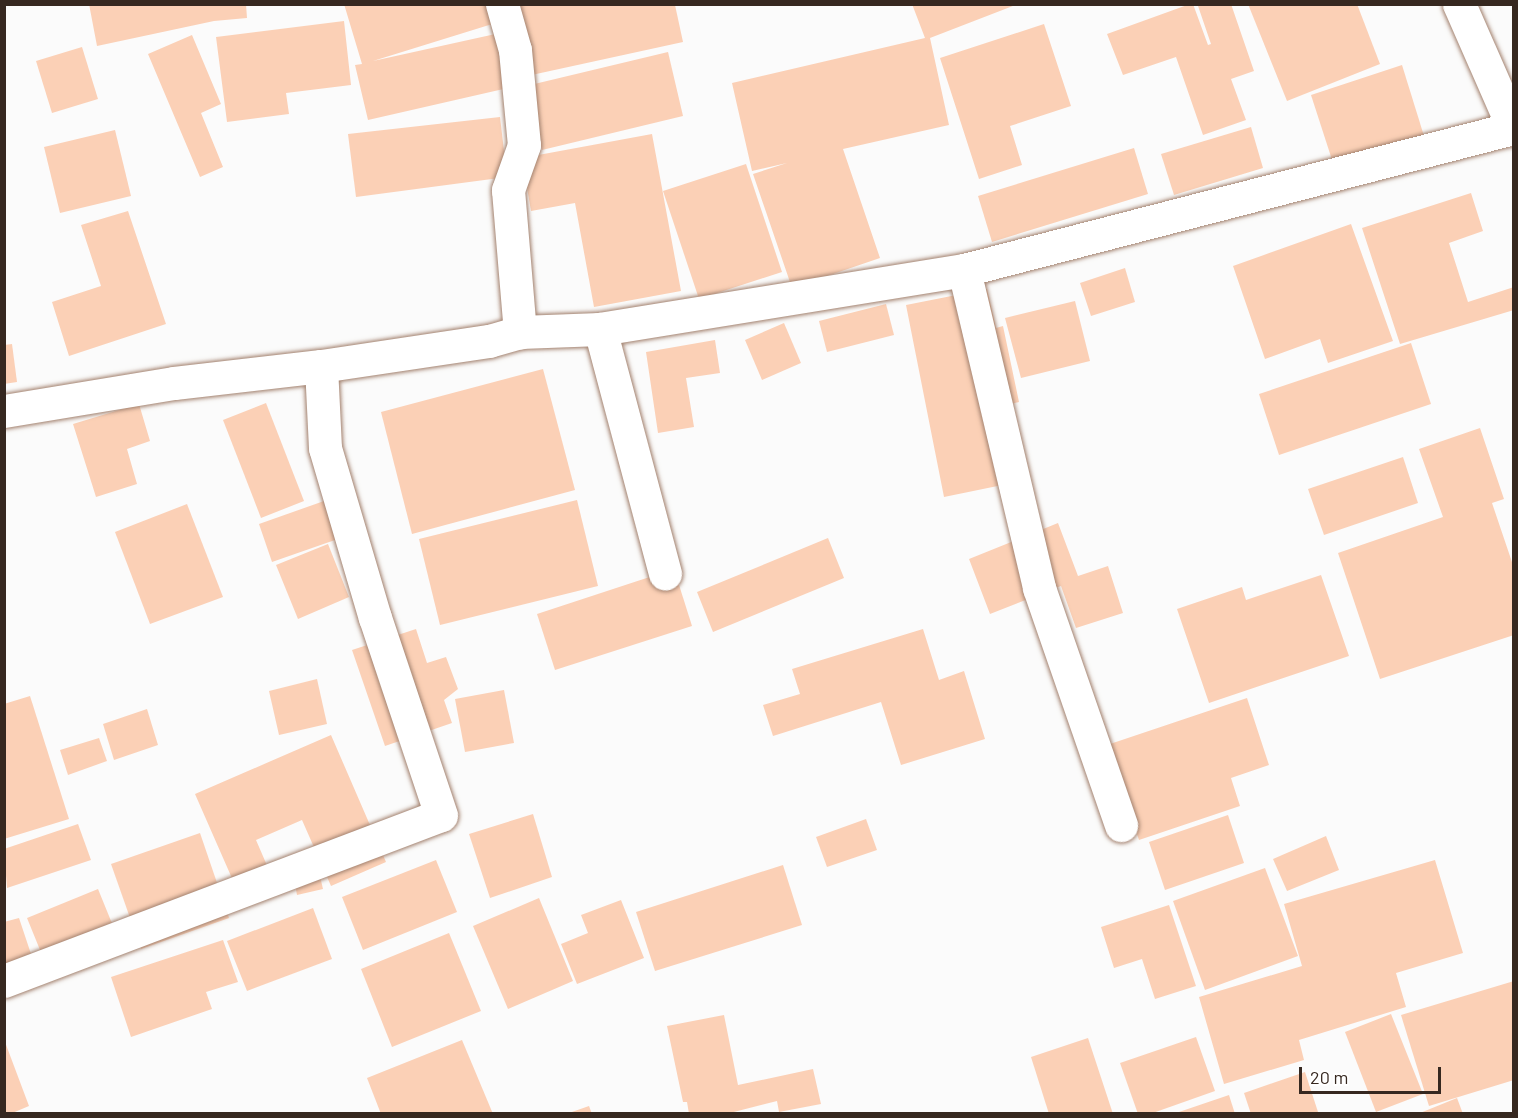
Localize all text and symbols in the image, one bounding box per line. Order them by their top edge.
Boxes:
scale bar [1302,1055,1444,1093]
text: 20 m [1310,1066,1348,1088]

